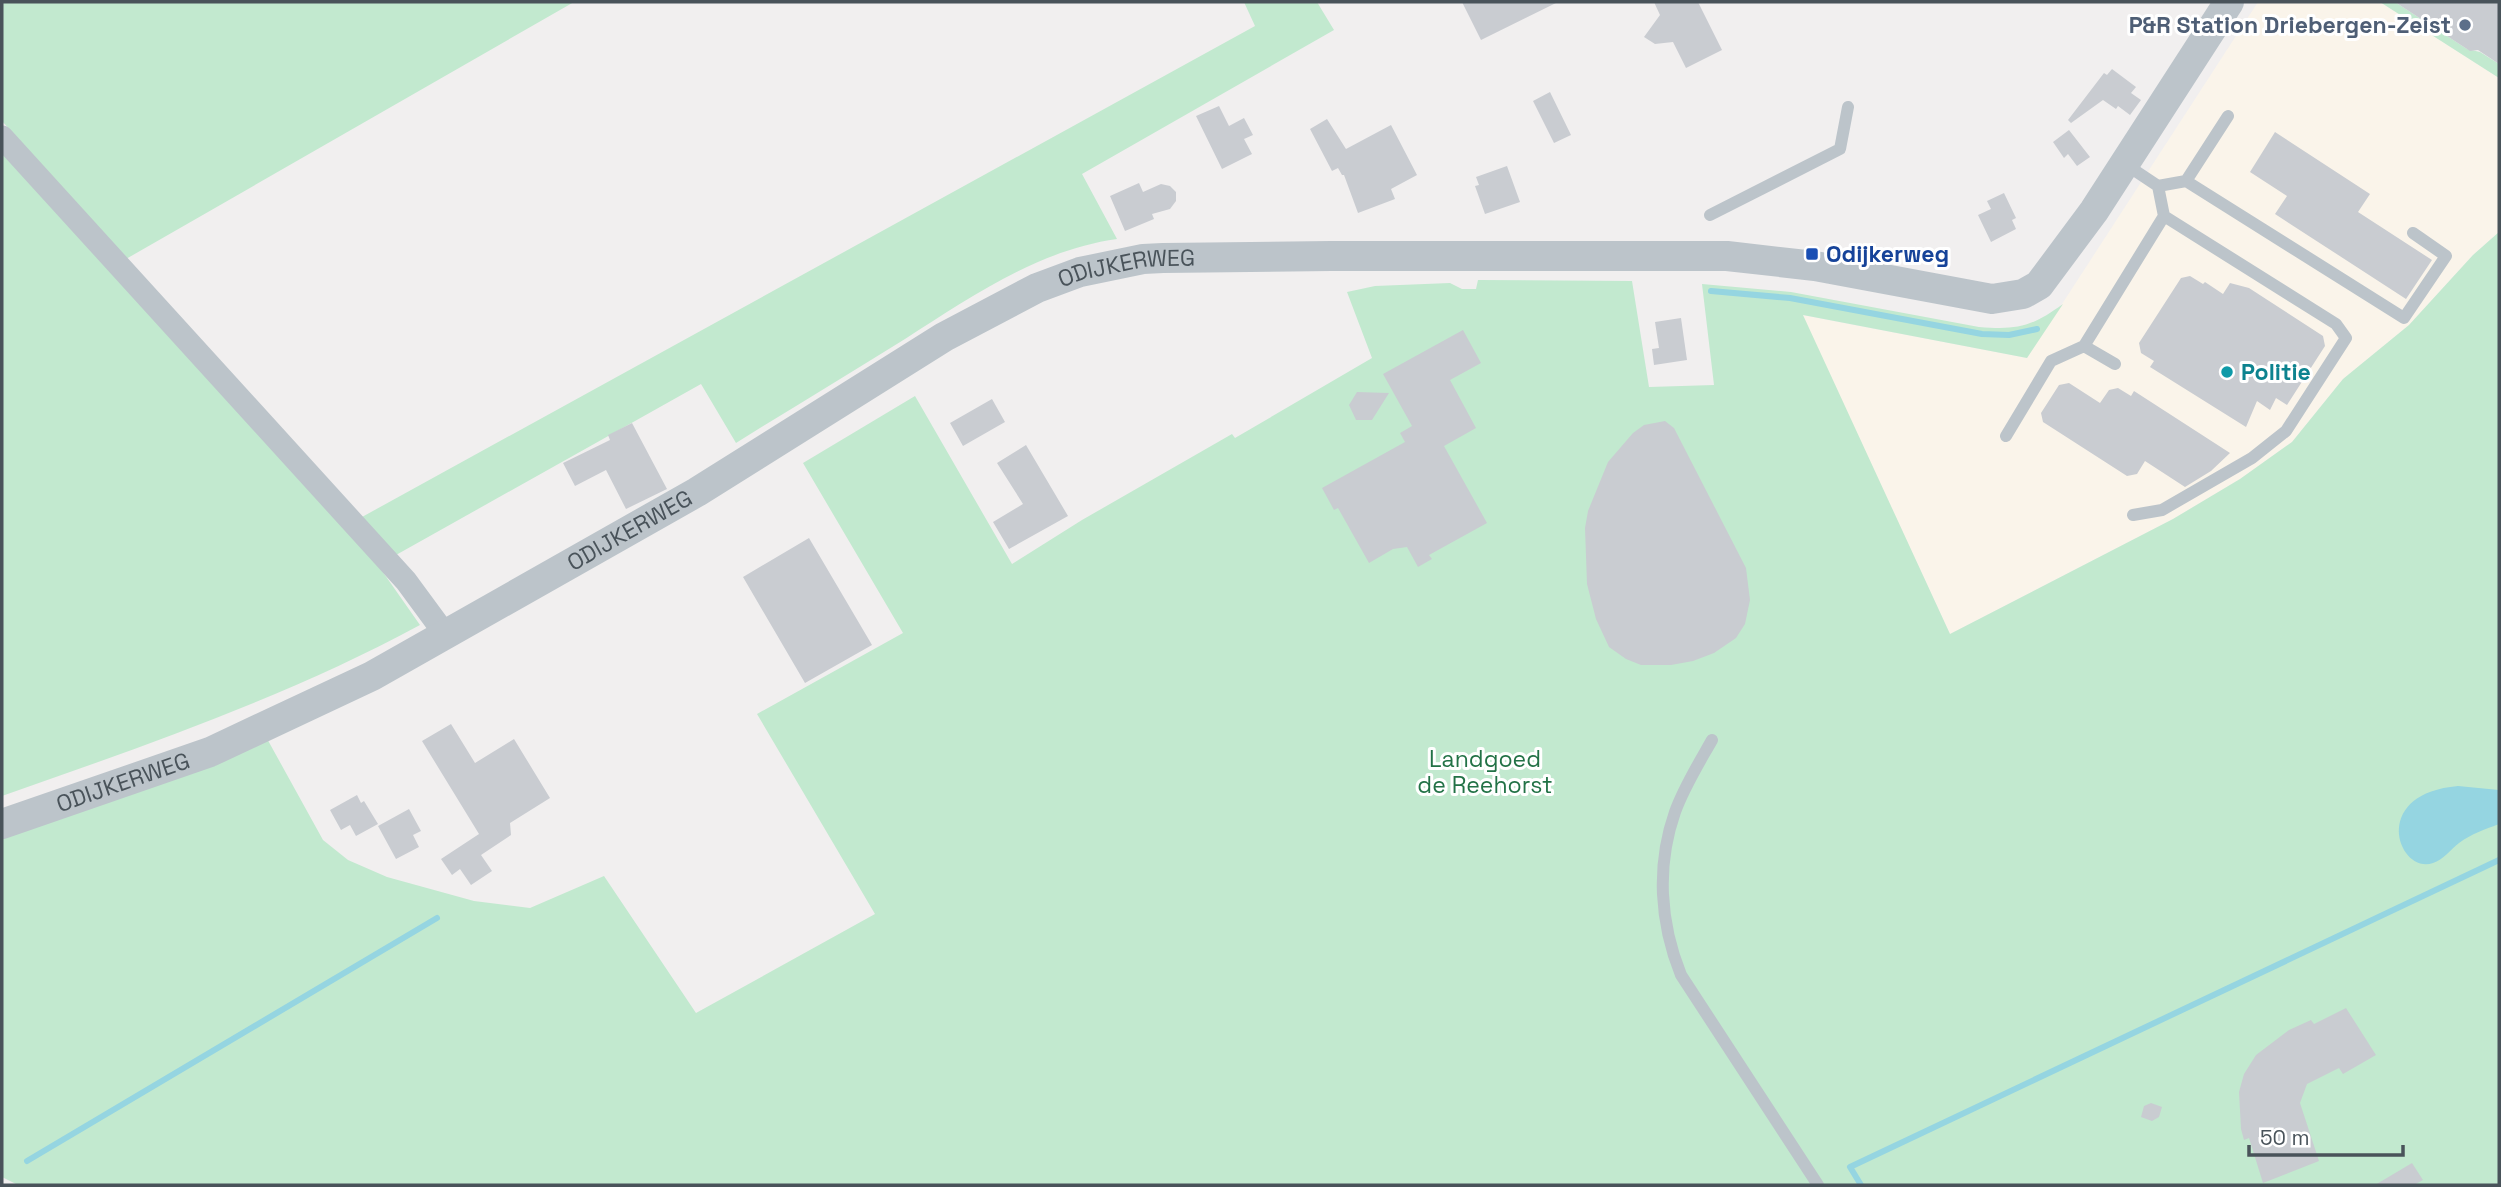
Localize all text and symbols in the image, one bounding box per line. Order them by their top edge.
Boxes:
place label: P&R Station Driebergen-Zeist [2129,10,2451,40]
marker: P&R Station Driebergen-Zeist [2457,17,2473,33]
place label: Odijkerweg [1826,239,1949,269]
street label: ODIJKERWEG [1053,243,1195,294]
marker: Odijkerweg [1804,246,1820,262]
place label: Politie [2241,357,2311,387]
marker: Politie [2219,364,2235,380]
street label: ODIJKERWEG [562,483,697,578]
park label: Landgoed de Reehorst [1417,744,1553,800]
street label: ODIJKERWEG [52,745,194,819]
scale bar [2249,1114,2403,1158]
text: 50 m [2260,1124,2310,1151]

